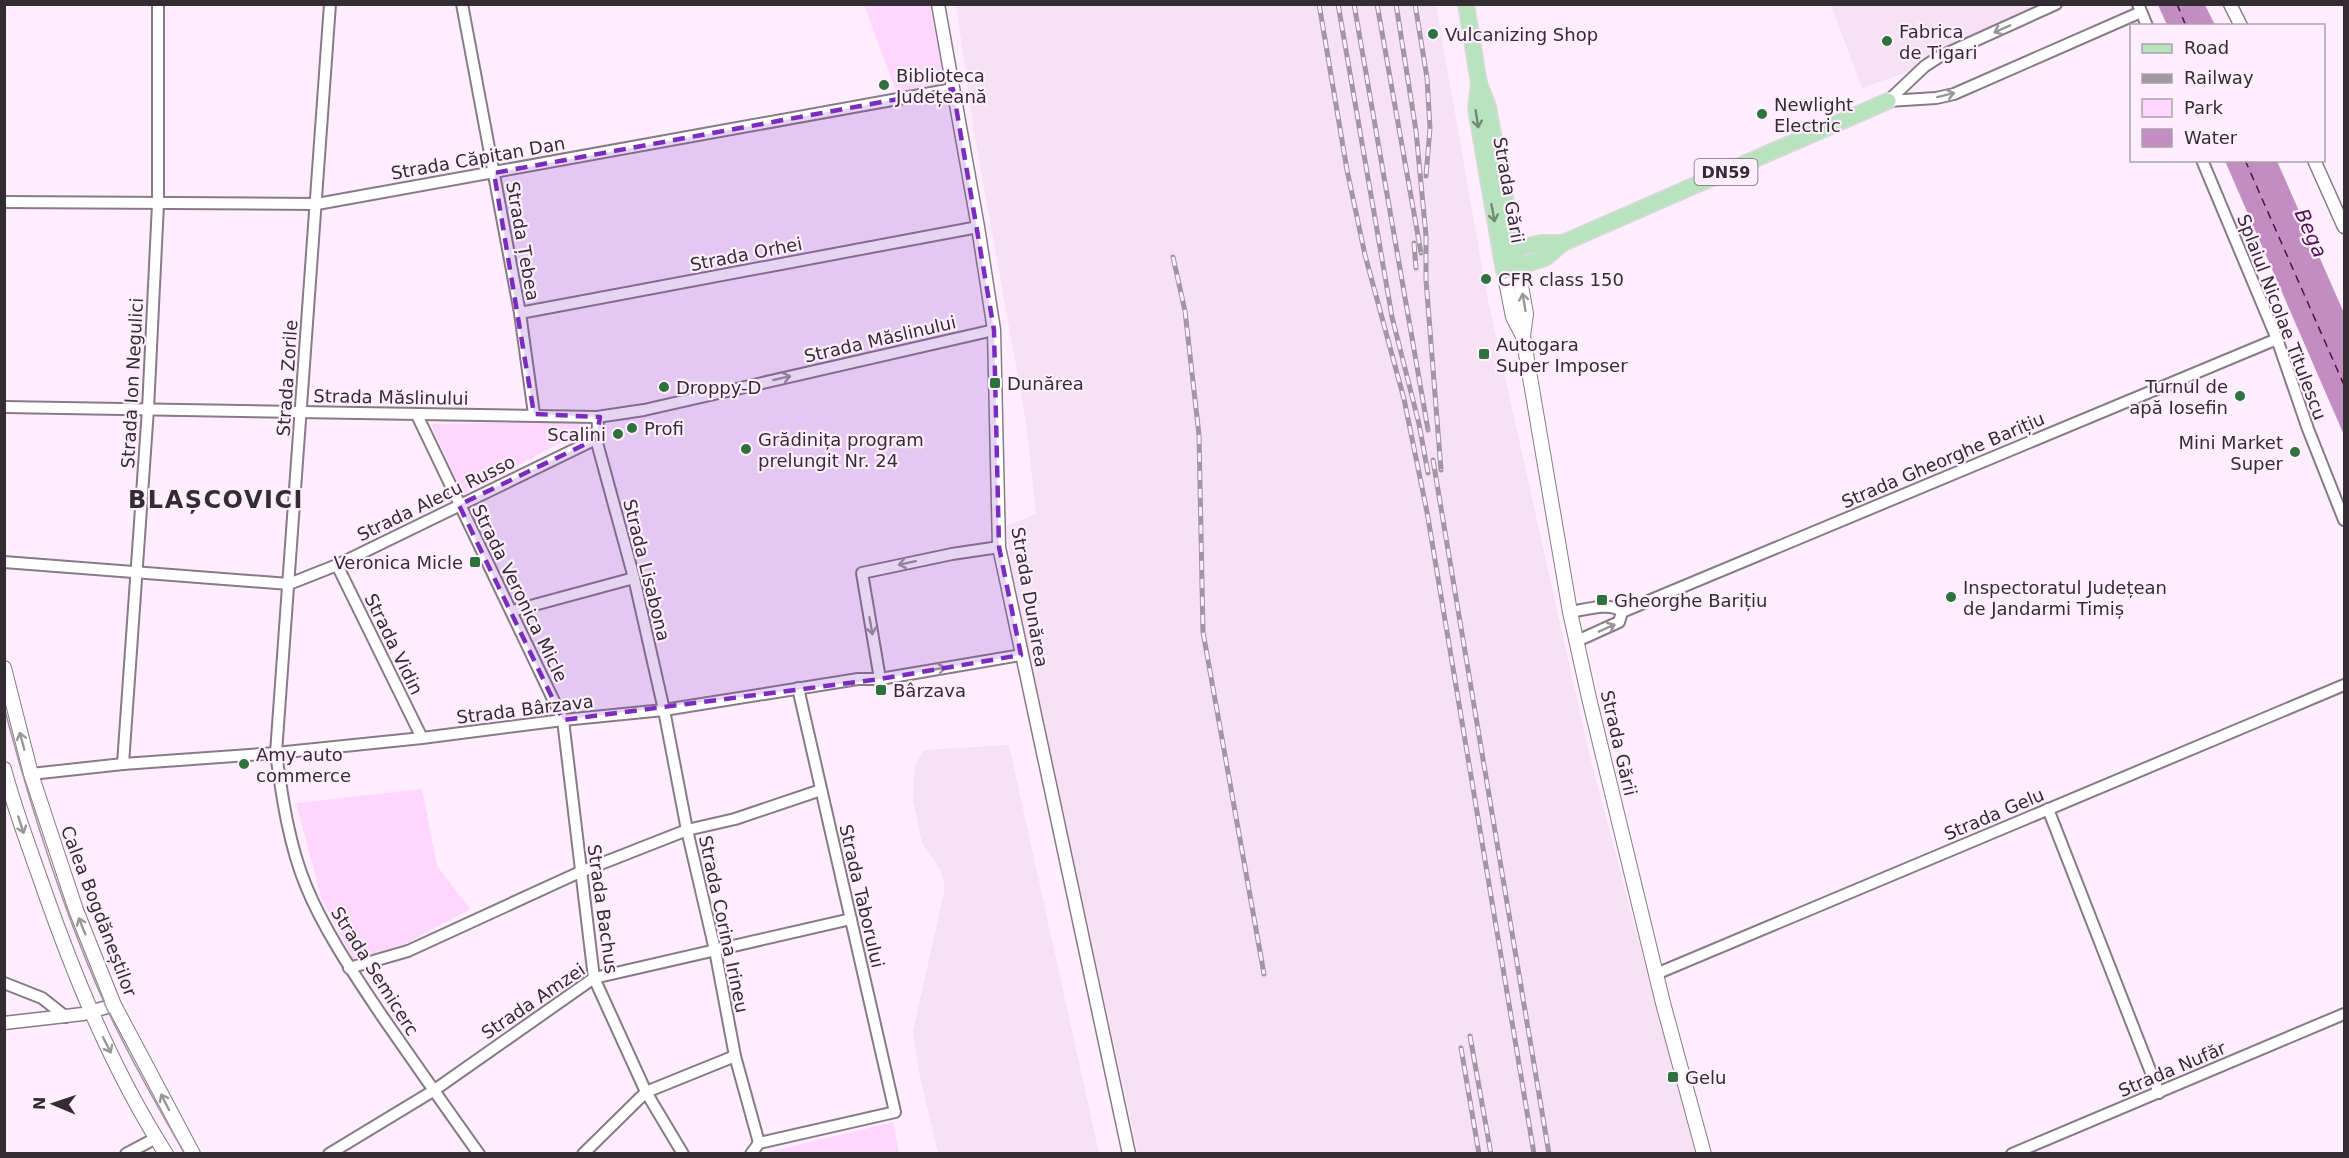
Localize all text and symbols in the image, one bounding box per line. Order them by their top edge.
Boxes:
place label: Fabrica de Tigari [1899,21,1978,63]
one-way arrow [1994,23,2012,35]
place label: Vulcanizing Shop [1445,24,1598,45]
legend [2130,24,2325,162]
marker: Vulcanizing Shop [1426,27,1440,41]
marker: Fabrica de Tigari [1880,34,1894,48]
text: Road [2184,37,2229,58]
place label: Biblioteca Județeană [895,65,987,107]
text: Railway [2184,67,2254,88]
marker: Biblioteca Județeană [877,78,891,92]
one-way arrow [1936,89,1955,101]
place label: Newlight Electric [1774,94,1853,136]
text: Park [2184,97,2223,118]
marker: Newlight Electric [1755,107,1769,121]
one-way arrow [1472,109,1483,129]
text: Water [2184,127,2238,148]
street label: Strada Căpitan Dan [389,132,567,184]
street label: Strada Gării [1489,135,1529,245]
road number: DN59 [1694,159,1758,185]
street label: Strada Țebea [502,180,544,302]
one-way arrow [1488,203,1499,222]
water label: Bega [2290,205,2332,261]
street label: Splaiul Nicolae Titulescu [2233,211,2331,423]
street label: Strada Orhei [688,233,804,275]
place label: CFR class 150 [1498,269,1624,290]
marker: CFR class 150 [1479,272,1493,286]
one-way arrow [1518,293,1529,312]
street label: Strada Ion Negulici [117,297,147,469]
street label: Strada Măslinului [802,311,958,367]
street label: Strada Zorile [272,319,302,437]
place label: Autogara Super Imposer [1496,334,1628,376]
marker: Autogara Super Imposer [1477,347,1491,361]
one-way arrow [772,372,792,383]
place label: Dunărea [1007,373,1084,394]
marker: Dunărea [988,376,1002,390]
place label: Turnul de apă Iosefin [2129,376,2228,418]
place label: Droppy-D [676,377,761,398]
marker: Droppy-D [657,380,671,394]
street label: Strada Măslinului [313,385,469,409]
marker: Turnul de apă Iosefin [2233,389,2247,403]
street label: Strada Gheorghe Barițiu [1838,408,2048,512]
place label: Profi [644,418,684,439]
marker: Profi [625,421,639,435]
place label: Scalini [547,424,606,445]
marker: Scalini [611,427,625,441]
place label: Grădinița program prelungit Nr. 24 [758,429,924,471]
place label: Mini Market Super [2178,432,2284,474]
marker: Grădinița program prelungit Nr. 24 [739,442,753,456]
marker: Mini Market Super [2288,445,2302,459]
street label: Strada Alecu Russo [353,451,519,545]
district label: BLAȘCOVICI [128,486,304,514]
street label: Strada Lisabona [619,497,675,643]
street label: Strada Veronica Micle [468,501,572,685]
street label: Strada Dunărea [1007,525,1053,669]
place label: Veronica Micle [333,552,463,573]
marker: Veronica Micle [468,555,482,569]
one-way arrow [898,558,917,569]
place label: Inspectoratul Județean de Jandarmi Timiș [1963,577,2167,619]
street label: Strada Vidin [360,590,428,698]
place label: Gheorghe Barițiu [1614,590,1767,611]
marker: Inspectoratul Județean de Jandarmi Timiș [1944,590,1958,604]
marker: Gheorghe Barițiu [1595,593,1609,607]
one-way arrow [865,616,876,635]
one-way arrow [1598,621,1616,633]
one-way arrow [927,664,947,675]
place label: Bârzava [893,680,966,701]
marker: Bârzava [874,683,888,697]
street label: Strada Gării [1597,688,1641,798]
street label: Strada Bârzava [455,690,595,728]
one-way arrow [16,732,27,751]
place label: Amy auto commerce [256,744,351,786]
marker: Amy auto commerce [237,757,251,771]
street label: Strada Gelu [1941,784,2047,844]
one-way arrow [17,815,28,834]
street label: Strada Taborului [835,822,889,970]
street label: Calea Bogdăneștilor [57,823,141,1000]
street label: Strada Corina Irineu [695,833,753,1015]
street label: Strada Bachus [584,843,622,975]
street label: Strada Semicerc [327,903,423,1039]
one-way arrow [76,917,87,936]
street label: Strada Amzei [477,959,589,1043]
one-way arrow [102,1036,113,1054]
street label: Strada Nufăr [2115,1037,2229,1101]
place label: Gelu [1685,1067,1726,1088]
marker: Gelu [1666,1070,1680,1084]
north arrow [24,1074,84,1134]
one-way arrow [159,1094,170,1112]
text: N [30,1096,49,1111]

